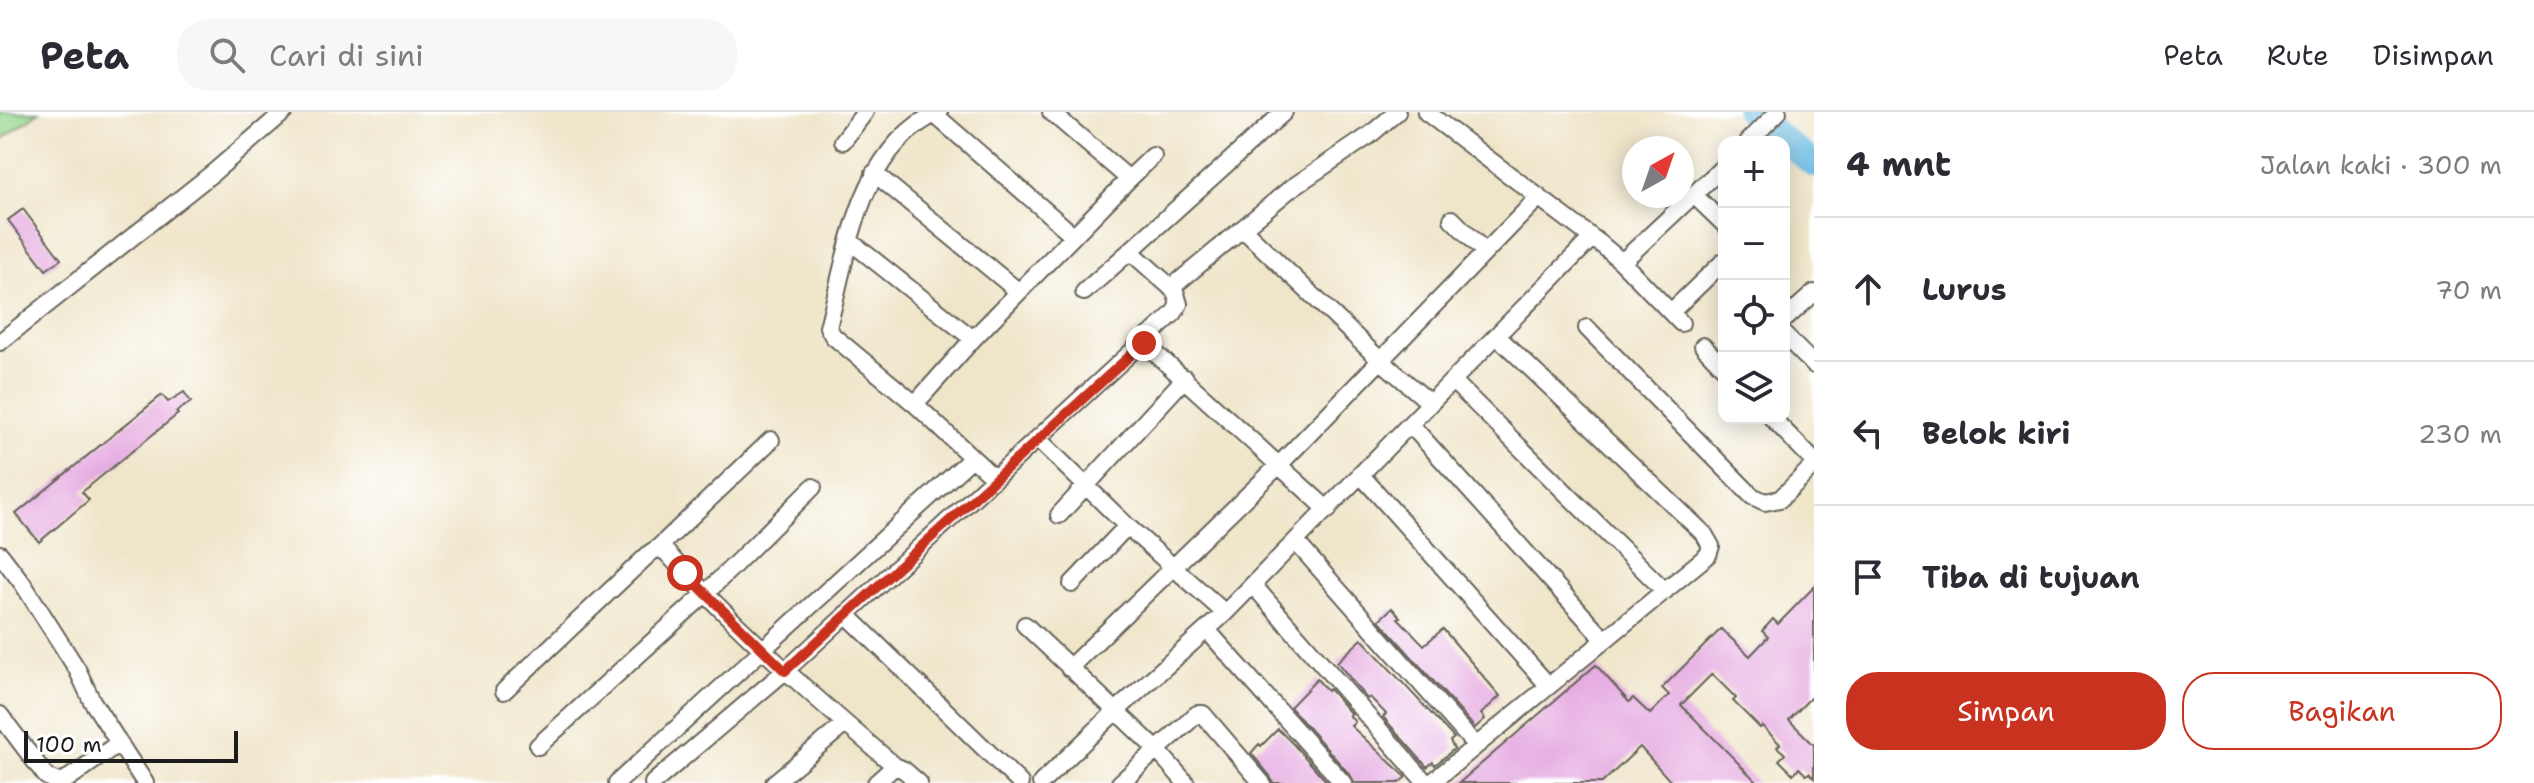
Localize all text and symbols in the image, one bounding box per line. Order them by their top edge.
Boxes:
search box [177,19,737,91]
text: Peta [40,30,129,81]
icon: search [205,33,249,77]
text: Cari di sini [269,35,424,76]
text: Peta [2163,36,2223,74]
text: Rute [2267,36,2329,74]
text: Disimpan [2373,36,2494,74]
north arrow [1622,136,1694,208]
map controls [1718,136,1790,424]
button: + [1718,136,1790,208]
text: 4 mnt [1846,141,1951,187]
text: Jalan kaki · 300 m [2260,147,2502,182]
button: − [1718,208,1790,280]
icon: ahead [1846,267,1890,311]
text: Lurus [1922,269,2007,310]
text: 70 m [2435,272,2502,307]
button: locate [1718,280,1790,352]
route end [1126,325,1162,361]
button: layers [1718,352,1790,424]
icon: left [1846,411,1890,455]
text: Belok kiri [1922,413,2070,454]
text: 230 m [2418,416,2502,451]
route start [667,555,703,591]
icon: arrive [1846,555,1890,599]
text: Tiba di tujuan [1922,557,2140,598]
button: Simpan [1846,672,2166,750]
button: Bagikan [2182,672,2502,750]
scale bar [24,727,238,763]
text: 100 m [36,730,102,759]

